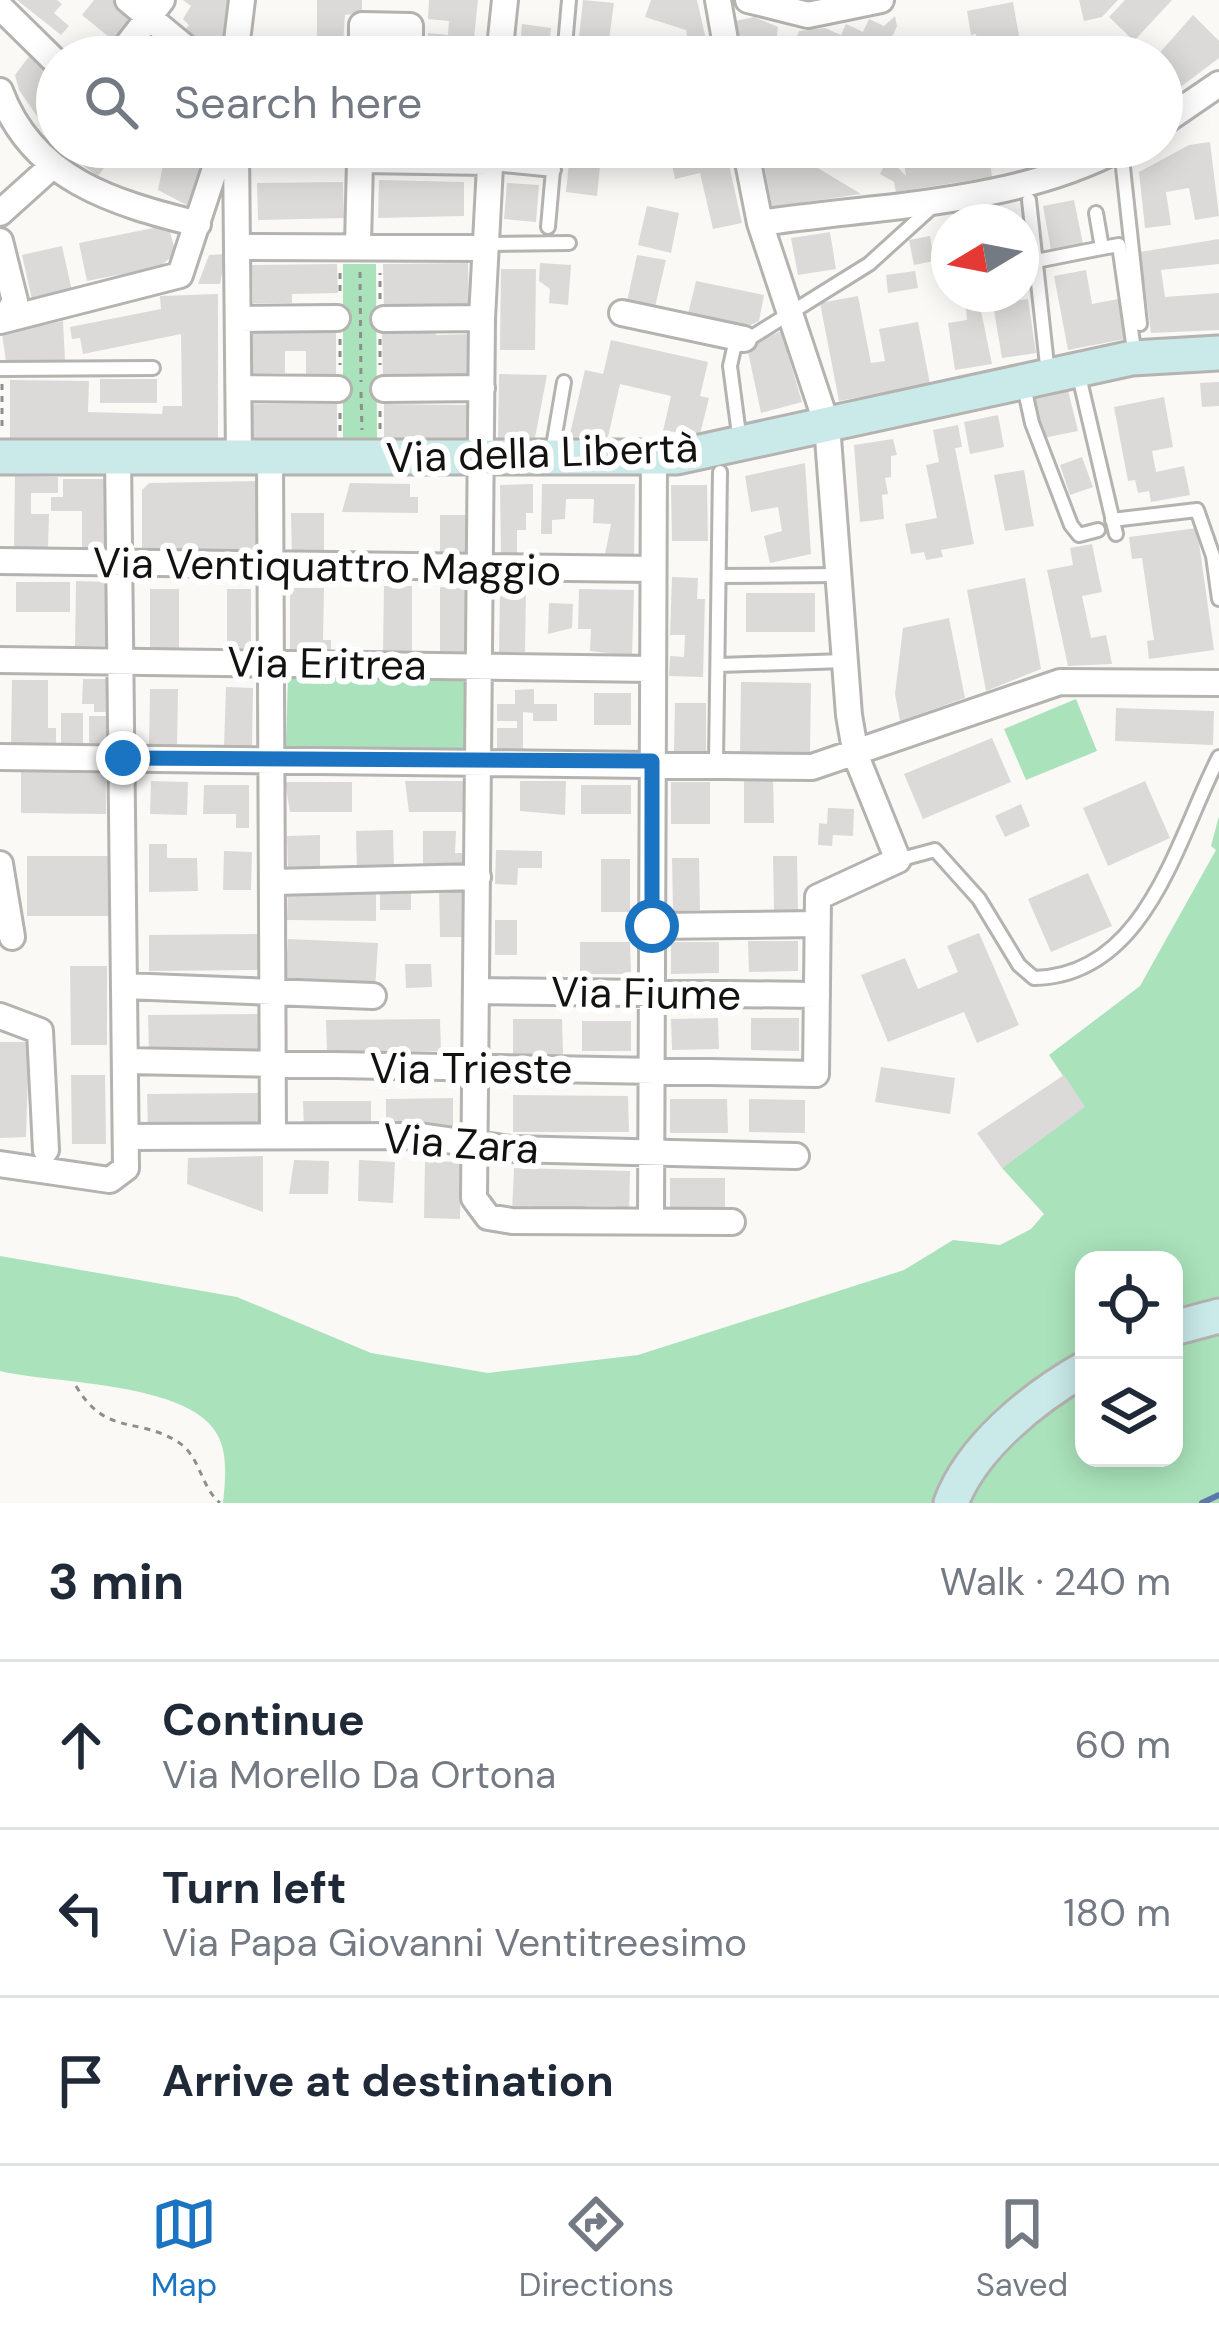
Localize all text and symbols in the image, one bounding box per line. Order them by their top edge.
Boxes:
search box [36,36,1183,168]
icon: search [78,69,144,135]
text: Search here [174,73,422,132]
north arrow [931,204,1039,312]
street label: Via della Libertà [385,420,699,485]
street label: Via Ventiquattro Maggio [92,535,562,598]
street label: Via Eritrea [227,634,427,693]
route end [96,731,150,785]
route start [625,899,679,953]
street label: Via Fiume [550,964,742,1023]
street label: Via Trieste [370,1041,572,1096]
street label: Via Zara [381,1111,541,1176]
map controls [1075,1251,1183,1467]
button: locate [1075,1251,1183,1359]
button: layers [1075,1359,1183,1467]
text: 3 min [48,1548,184,1615]
text: Walk · 240 m [940,1556,1171,1607]
text: Continue [162,1690,365,1749]
icon: ahead [48,1712,114,1778]
text: 60 m [1075,1719,1171,1770]
text: Via Morello Da Ortona [162,1749,556,1800]
text: Turn left [162,1858,346,1917]
icon: left [48,1880,114,1946]
text: 180 m [1063,1887,1171,1938]
text: Via Papa Giovanni Ventitreesimo [162,1917,747,1968]
icon: arrive [48,2048,114,2114]
text: Arrive at destination [162,2051,614,2110]
tab: Map [151,2191,217,2306]
tab: Directions [519,2191,674,2306]
tab: Saved [976,2191,1068,2306]

